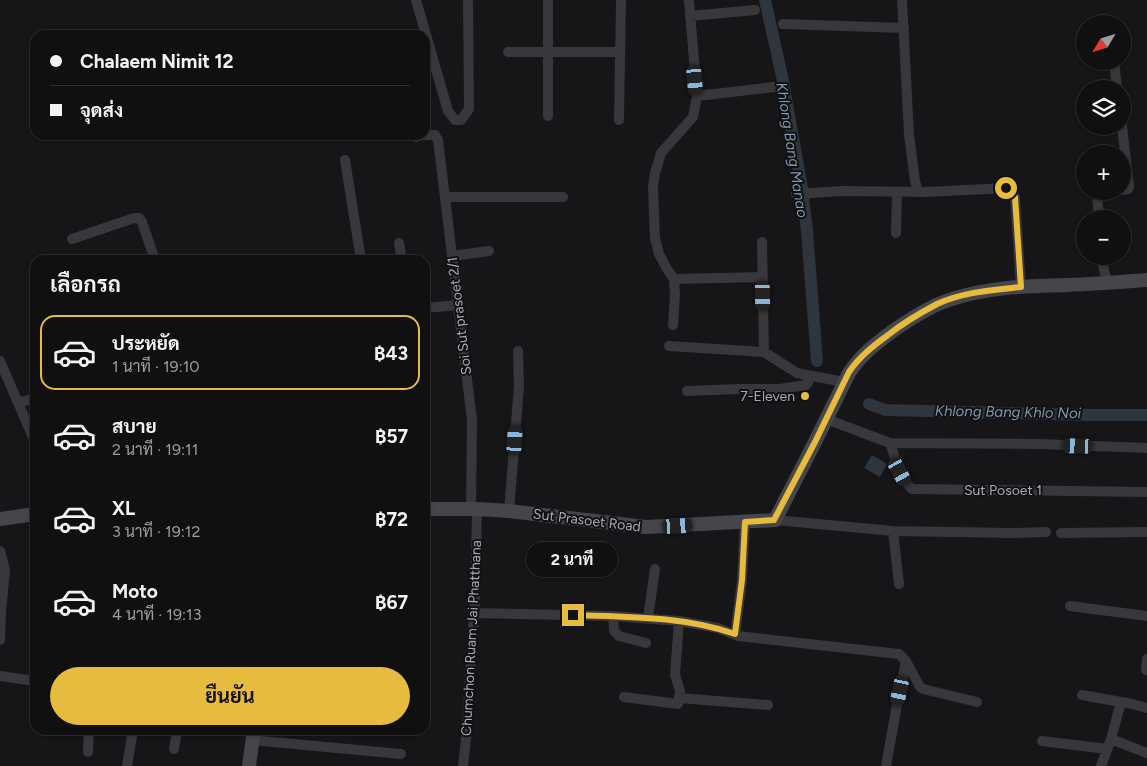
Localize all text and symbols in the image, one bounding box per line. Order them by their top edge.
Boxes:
north arrow [1076,15,1131,70]
map controls [1076,15,1131,265]
text: Chalaem Nimit 12 [80,50,234,73]
car [686,64,703,96]
button: layers [1076,80,1131,135]
water label: Khlong Bang Manao [772,81,812,219]
text: จุดส่ง [80,99,123,122]
button: + [1076,145,1131,200]
route start [995,177,1017,199]
button: − [1076,210,1131,265]
street label: Soi Sut prasoet 2/1 [444,256,475,376]
text: เลือกรถ [50,271,121,298]
car [755,281,770,311]
icon: car [52,330,97,375]
text: ประหยัด [112,332,180,355]
text: ฿43 [374,342,408,365]
text: 1 นาที · 19:10 [112,357,200,376]
place label: 7-Eleven [740,388,795,405]
marker: 7-Eleven [799,390,811,402]
water label: Khlong Bang Khlo Noi [935,402,1082,422]
icon: car [52,413,97,458]
text: สบาย [112,415,157,438]
text: ฿57 [375,425,408,448]
car [506,425,523,455]
car [1062,438,1093,454]
text: 2 นาที · 19:11 [112,440,198,459]
car [886,455,913,489]
street label: Sut Posoet 1 [964,482,1042,499]
icon: car [52,496,97,541]
text: XL [112,497,135,520]
street label: Sut Prasoet Road [532,505,642,536]
text: ฿72 [375,508,408,531]
car [662,518,693,534]
text: 3 นาที · 19:12 [112,522,200,541]
street label: Chumchon Ruam Jai Phatthana [458,540,485,736]
callout: 2 นาที [527,542,619,578]
text: 2 นาที [551,550,593,569]
icon: car [52,579,97,624]
text: Moto [112,580,158,603]
text: ฿67 [375,591,408,614]
route end [562,604,584,626]
text: 4 นาที · 19:13 [112,605,201,624]
button: ยืนยัน [50,667,410,725]
car [889,675,910,707]

